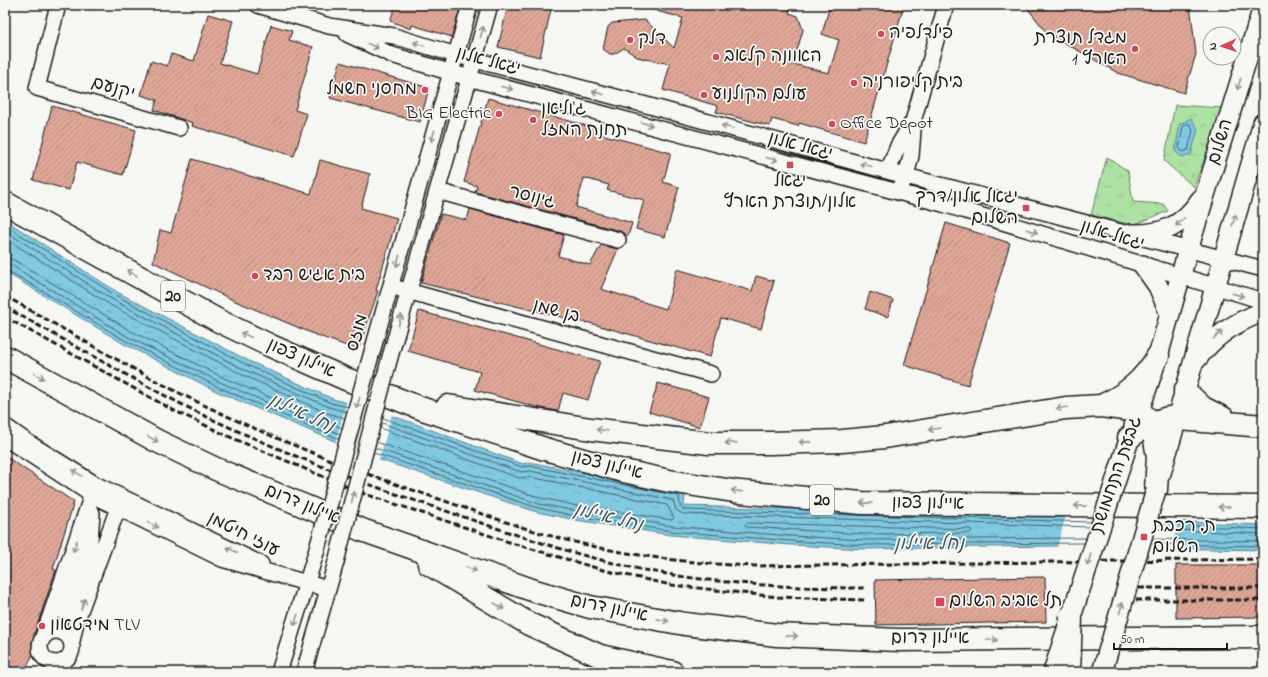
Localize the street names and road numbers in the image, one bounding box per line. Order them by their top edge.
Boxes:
street label: יגאל אלון [453,41,523,83]
street label: יקנעם [88,70,138,108]
street label: השלום [1202,116,1240,168]
street label: יגאל אלון [765,126,835,168]
street label: גינוסר [506,179,558,217]
street label: יגאל אלון [1077,214,1147,258]
road number: 20 [161,281,185,311]
street label: בן שמן [530,293,582,331]
street label: מוזס [340,311,376,355]
street label: איילון צפון [263,332,339,386]
street label: גבעת התחמושת [1085,413,1149,537]
street label: איילון צפון [569,445,645,487]
street label: איילון דרום [261,478,343,532]
road number: 20 [810,485,834,515]
street label: איילון צפון [891,490,965,518]
street label: עוזי חיטמן [203,506,283,564]
street label: איילון דרום [568,588,650,630]
street label: איילון דרום [891,626,969,652]

